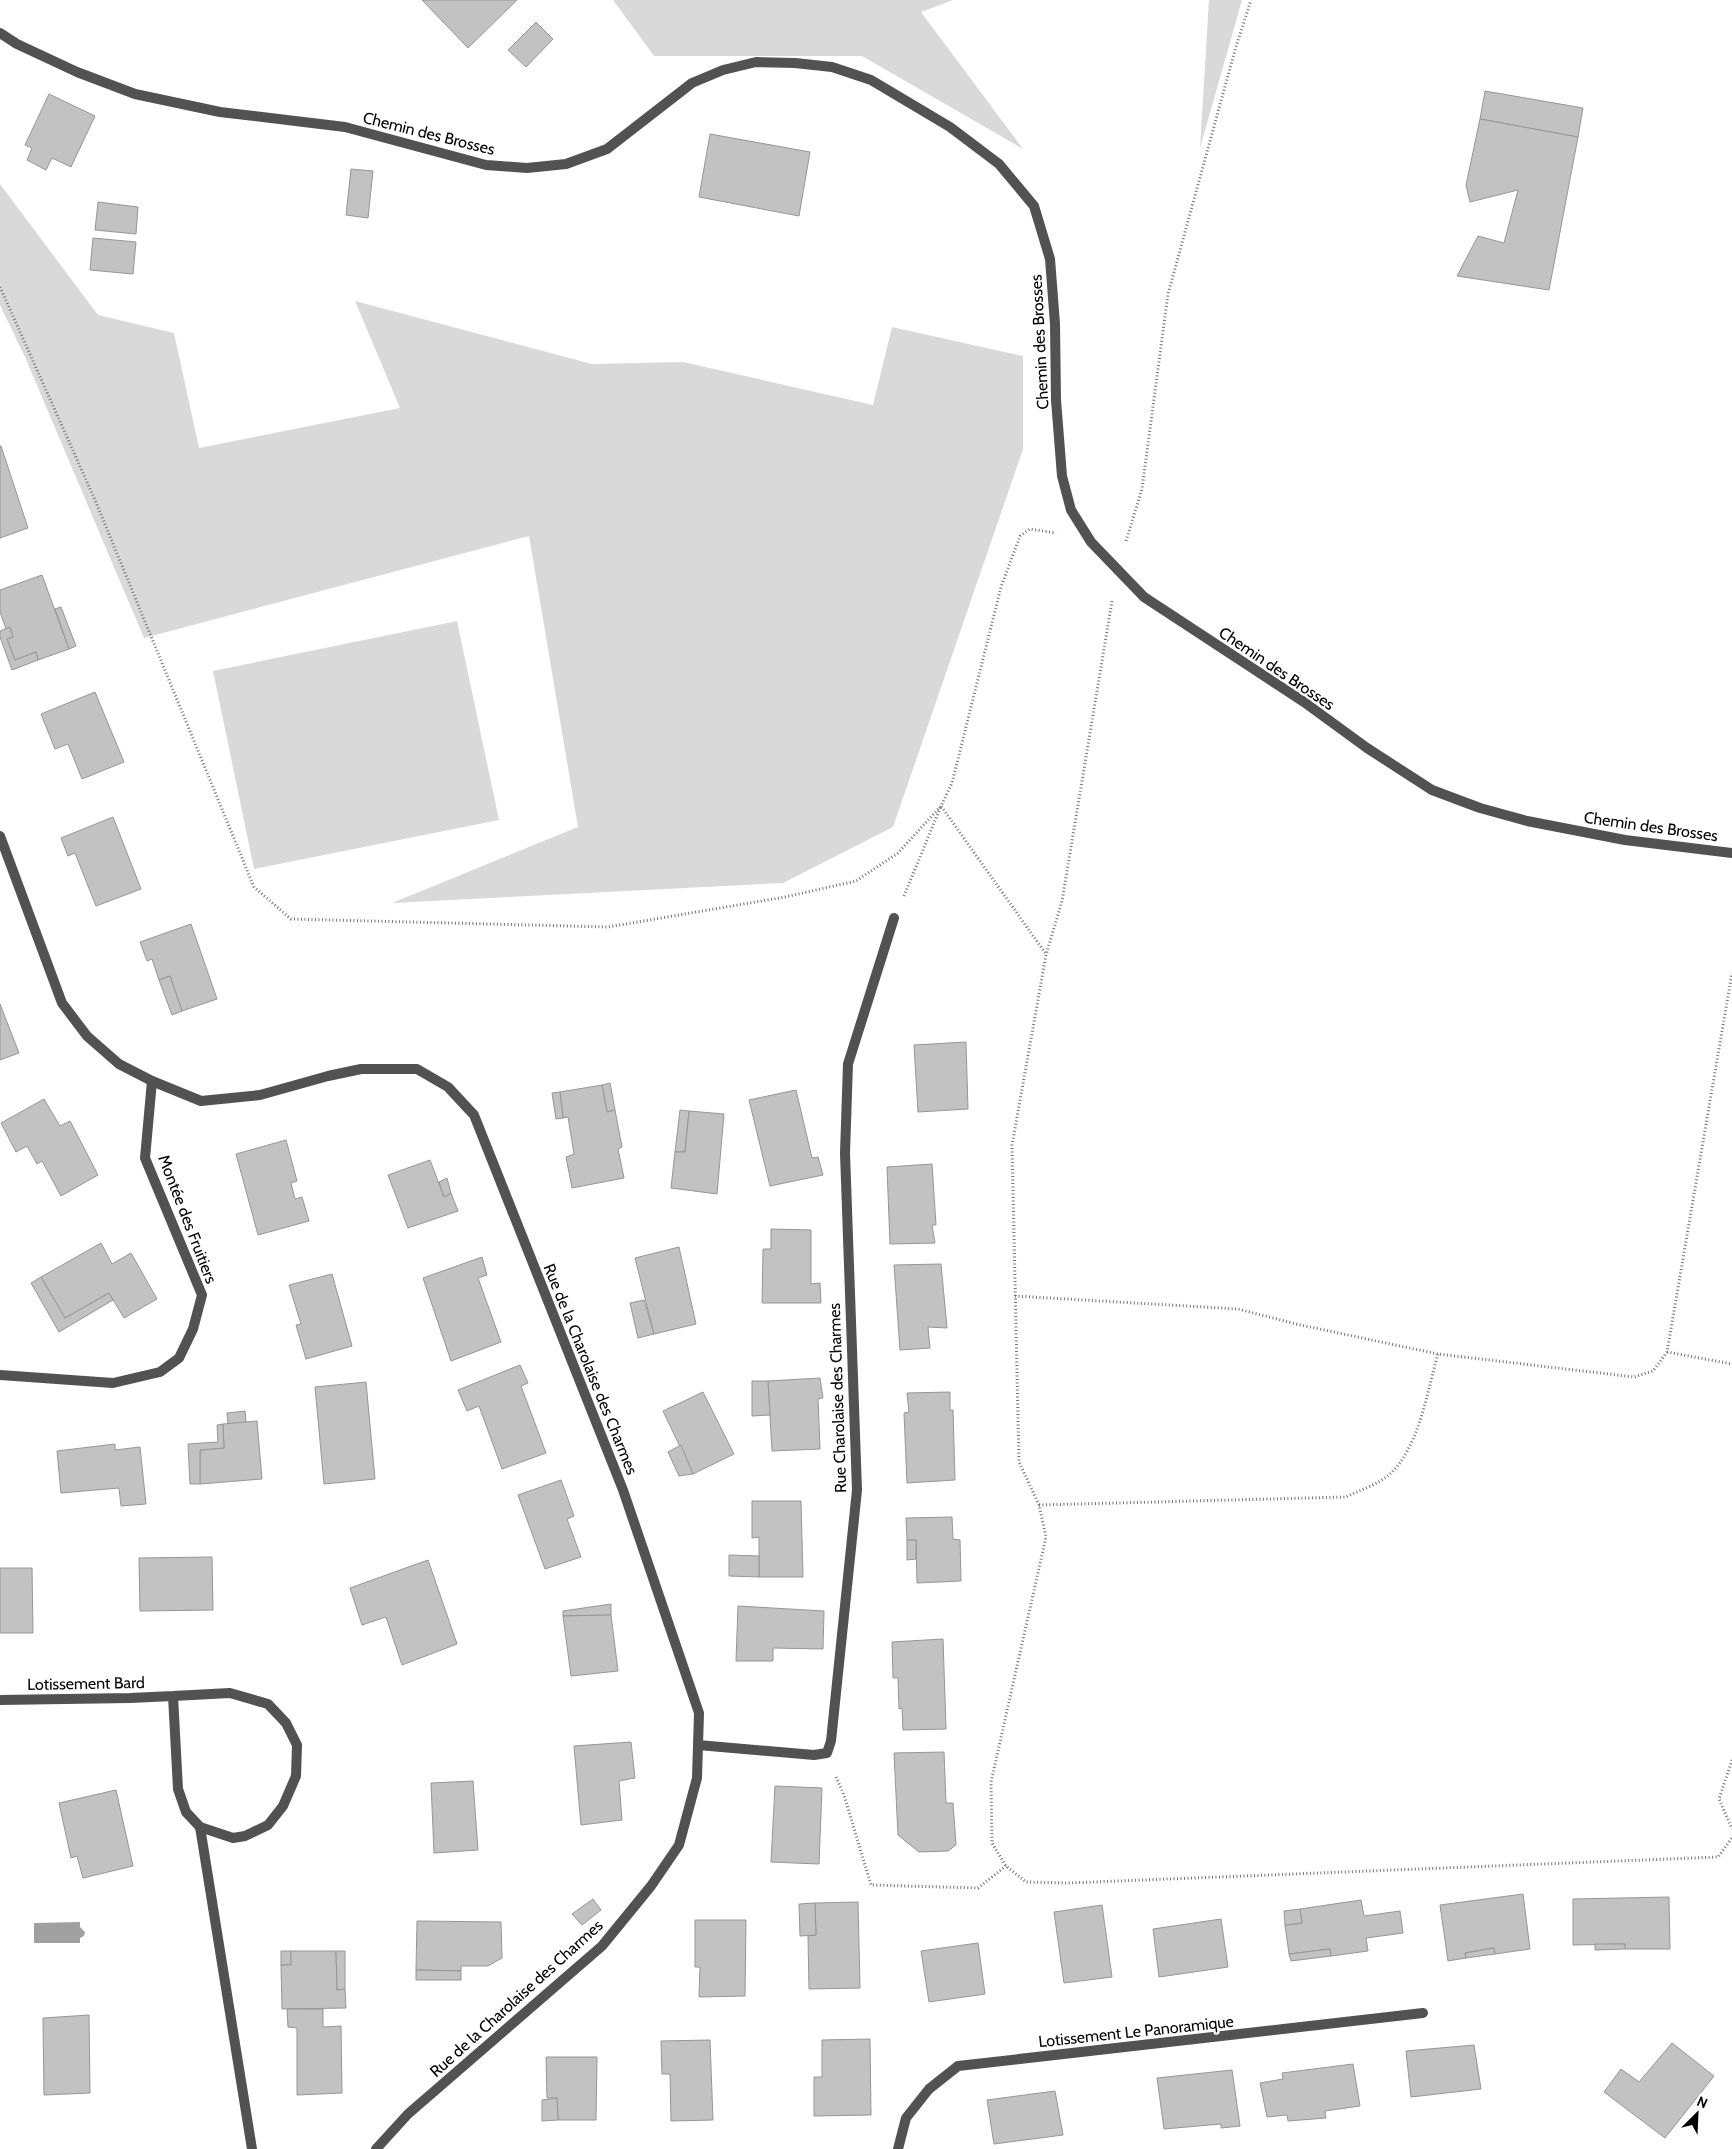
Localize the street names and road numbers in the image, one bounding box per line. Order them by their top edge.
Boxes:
street label: Chemin des Brosses [361,108,497,159]
street label: Chemin des Brosses [1026,274,1053,410]
street label: Chemin des Brosses [1215,623,1338,714]
street label: Chemin des Brosses [1583,808,1720,845]
street label: Montée des Fruitiers [154,1152,221,1286]
street label: Rue de la Charolaise des Charmes [539,1261,642,1478]
street label: Rue Charolaise des Charmes [825,1302,850,1493]
street label: Lotissement Bard [27,1673,145,1694]
street label: Rue de la Charolaise des Charmes [426,1915,607,2081]
street label: Lotissement Le Panoramique [1037,2012,1235,2051]

